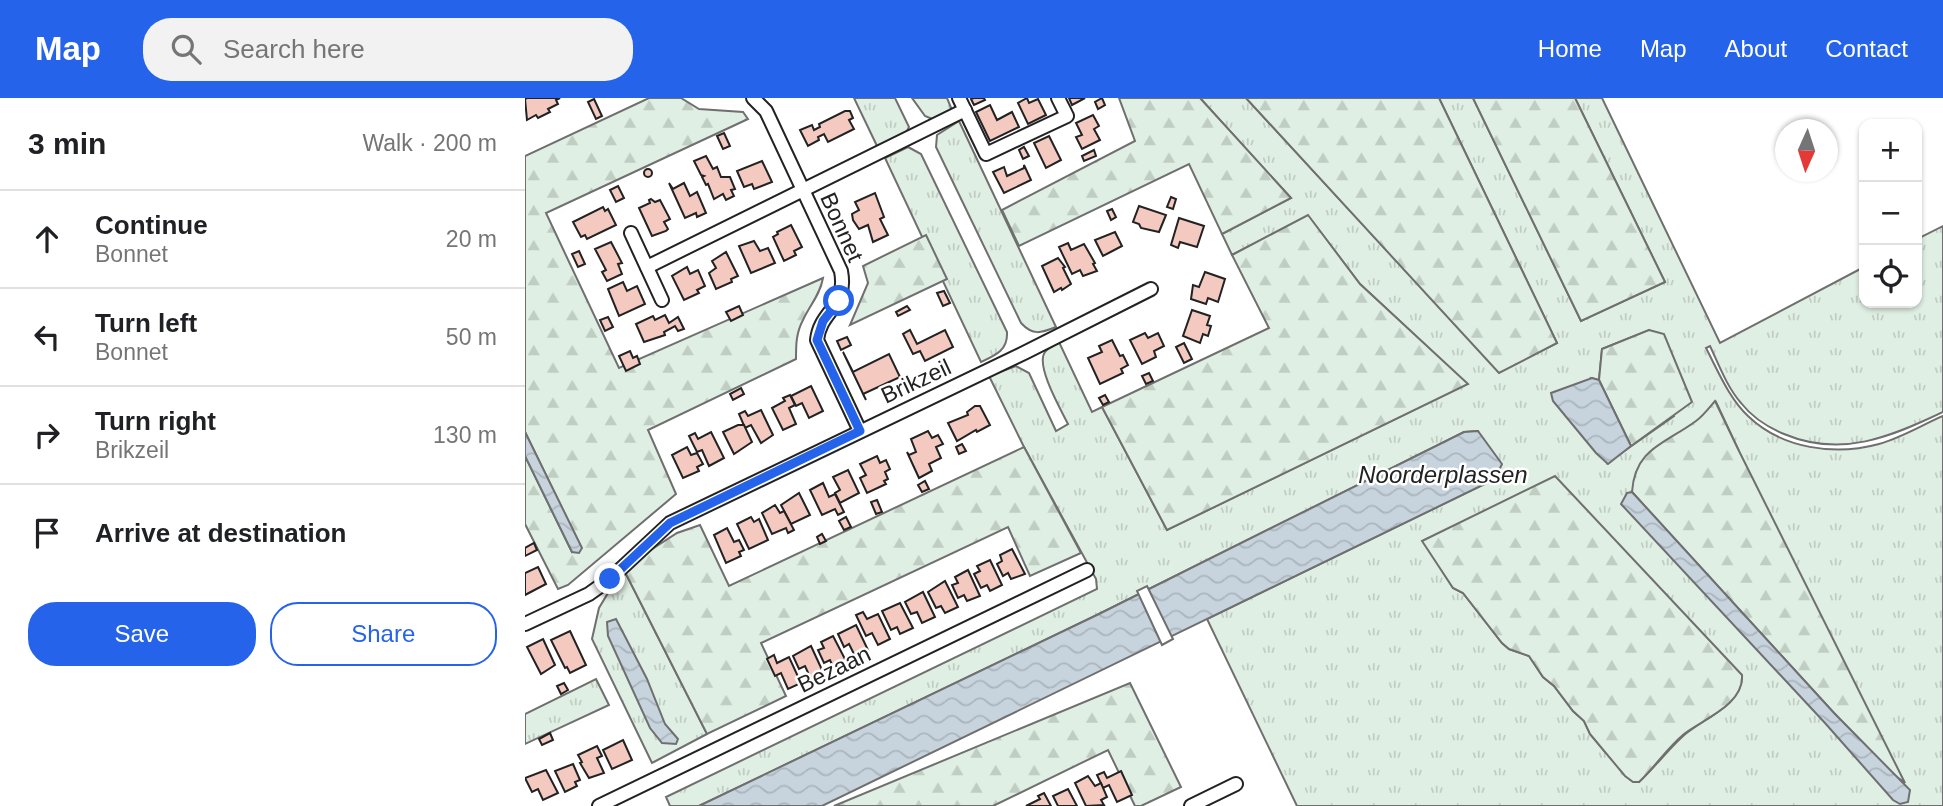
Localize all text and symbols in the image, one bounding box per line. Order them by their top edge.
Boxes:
search box [143,18,633,81]
text: Map [35,30,101,67]
icon: search [167,30,205,68]
text: Search here [223,34,365,64]
text: Home [1538,35,1602,62]
text: Map [1640,35,1687,62]
text: About [1725,35,1787,62]
text: Contact [1825,35,1908,62]
north arrow [1775,119,1838,182]
map controls [1859,119,1922,308]
button: + [1859,119,1922,182]
text: 3 min [28,127,106,160]
text: Walk · 200 m [362,130,497,156]
button: − [1859,182,1922,245]
street label: Bonnet [815,188,869,266]
text: Continue [95,210,208,240]
icon: ahead [28,220,66,258]
text: 20 m [446,226,497,252]
text: Bonnet [95,241,168,267]
button: locate [1859,245,1922,308]
route start [823,285,854,316]
text: Turn left [95,308,197,338]
icon: left [28,318,66,356]
text: 50 m [446,324,497,350]
text: Bonnet [95,339,168,365]
street label: Brikzeil [877,354,955,408]
text: Turn right [95,406,216,436]
icon: right [28,416,66,454]
text: 130 m [433,422,497,448]
text: Brikzeil [95,437,169,463]
water label: Noorderplassen [1358,461,1528,488]
icon: arrive [28,514,66,552]
text: Arrive at destination [95,518,346,548]
route end [594,563,625,594]
button: Save [28,602,256,666]
button: Share [270,602,497,666]
street label: Bezaan [793,640,875,698]

